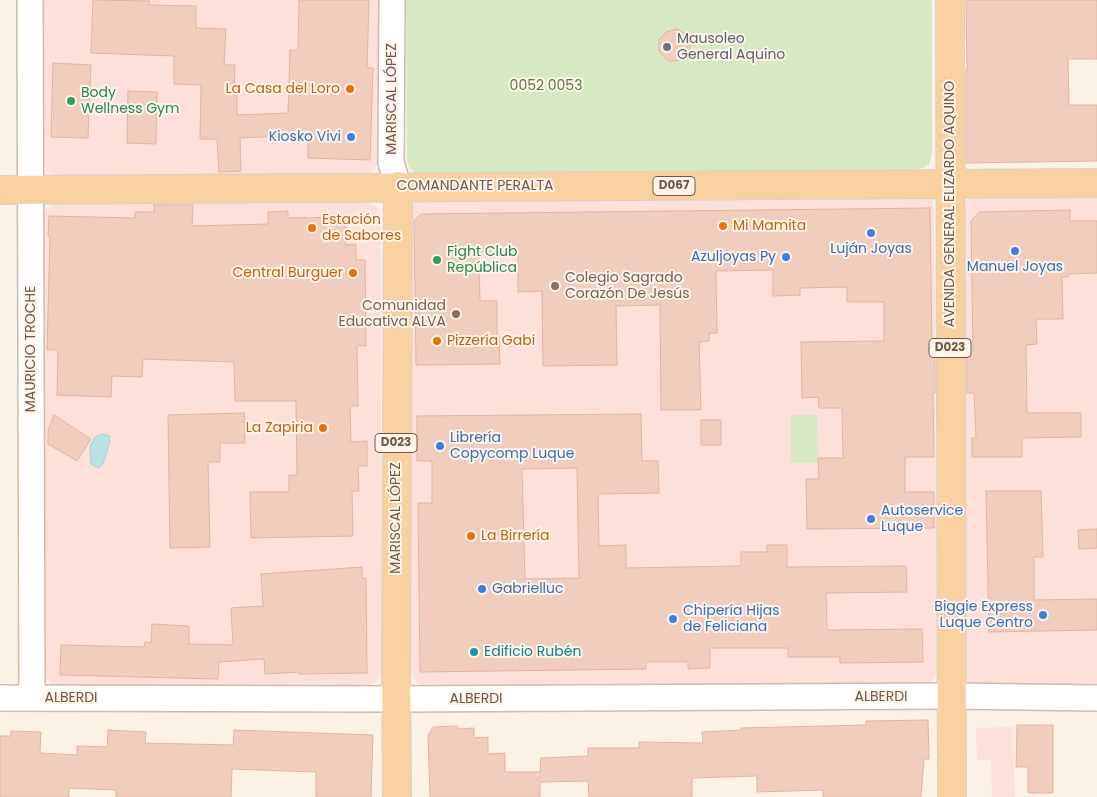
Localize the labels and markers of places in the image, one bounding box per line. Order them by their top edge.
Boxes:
place label: Mausoleo General Aquino [677,31,785,64]
marker: Mausoleo General Aquino [661,41,673,53]
place label: La Casa del Loro [225,81,340,97]
marker: La Casa del Loro [344,83,356,95]
place label: Body Wellness Gym [81,85,179,118]
marker: Body Wellness Gym [65,95,77,107]
place label: Kiosko Vivi [269,129,341,145]
marker: Kiosko Vivi [345,131,357,143]
place label: Estación de Sabores [322,212,401,244]
place label: Mi Mamita [733,218,806,234]
marker: Mi Mamita [717,220,729,232]
marker: Estación de Sabores [306,222,318,234]
marker: Luján Joyas [865,227,877,239]
place label: Luján Joyas [830,241,912,257]
place label: Fight Club República [447,244,517,276]
marker: Manuel Joyas [1009,245,1021,257]
place label: Azuljoyas Py [691,249,776,265]
marker: Azuljoyas Py [780,251,792,263]
marker: Fight Club República [431,254,443,266]
place label: Manuel Joyas [967,259,1063,275]
place label: Central Burguer [232,265,343,281]
marker: Central Burguer [347,267,359,279]
place label: Colegio Sagrado Corazón De Jesús [565,270,689,302]
marker: Colegio Sagrado Corazón De Jesús [549,280,561,292]
place label: Comunidad Educativa ALVA [338,298,446,331]
marker: Comunidad Educativa ALVA [450,308,462,320]
place label: Pizzería Gabi [447,333,535,349]
marker: Pizzería Gabi [431,335,443,347]
place label: La Zapiria [246,420,313,436]
marker: La Zapiria [317,422,329,434]
place label: Librería Copycomp Luque [450,430,574,462]
marker: Librería Copycomp Luque [434,440,446,452]
place label: Autoservice Luque [881,503,963,536]
marker: Autoservice Luque [865,513,877,525]
place label: La Birrería [481,528,550,544]
marker: La Birrería [465,530,477,542]
place label: Gabrielluc [492,581,564,597]
marker: Gabrielluc [476,583,488,595]
place label: Biggie Express Luque Centro [934,599,1033,632]
place label: Chipería Hijas de Feliciana [683,603,780,636]
marker: Biggie Express Luque Centro [1037,609,1049,621]
marker: Chipería Hijas de Feliciana [667,613,679,625]
place label: Edificio Rubén [484,644,581,660]
marker: Edificio Rubén [468,646,480,658]

